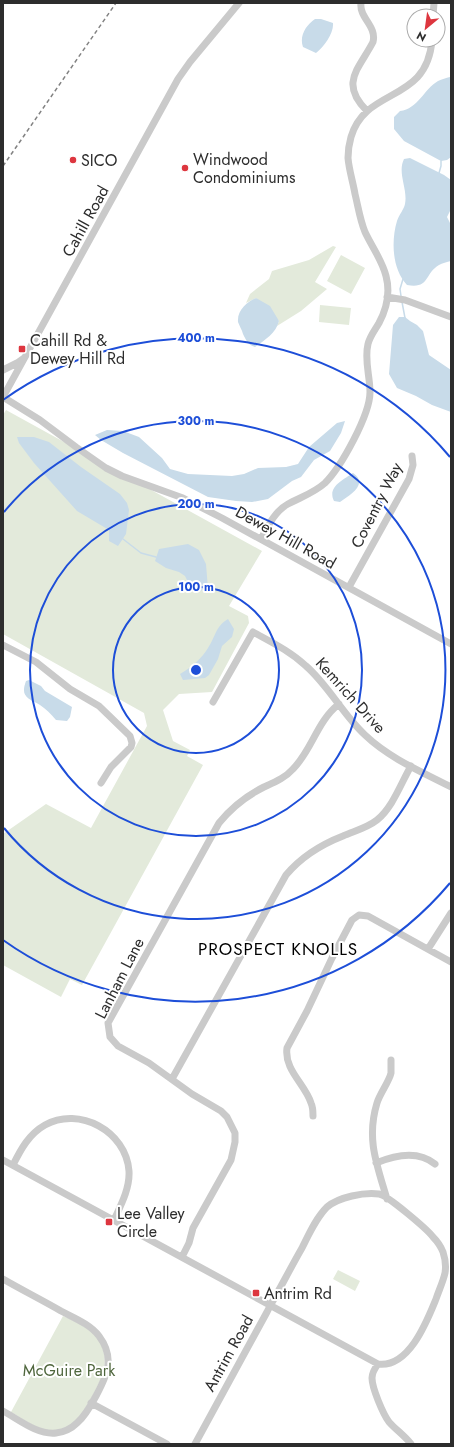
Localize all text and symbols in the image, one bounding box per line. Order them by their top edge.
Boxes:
north arrow [406,8,446,48]
text: N [413,28,429,46]
place label: Windwood Condominiums [193,148,295,189]
place label: SICO [81,149,117,172]
marker: SICO [68,155,78,165]
marker: Windwood Condominiums [180,163,190,173]
street label: Cahill Road [56,182,114,261]
place label: Cahill Rd & Dewey Hill Rd [30,329,125,370]
text: 400 m [177,329,215,347]
marker: Cahill Rd & Dewey Hill Rd [17,344,27,354]
text: 300 m [178,412,215,430]
street label: Coventry Way [345,458,408,552]
text: 200 m [177,495,215,513]
street label: Dewey Hill Road [231,500,340,575]
text: 100 m [178,578,214,596]
street label: Kemrich Drive [310,652,391,738]
centre of rings [189,663,203,677]
street label: Lanham Lane [89,934,150,1023]
district label: PROSPECT KNOLLS [198,937,358,961]
place label: Lee Valley Circle [117,1202,185,1243]
marker: Lee Valley Circle [104,1217,114,1227]
place label: Antrim Rd [264,1282,332,1305]
marker: Antrim Rd [251,1288,261,1298]
street label: Antrim Road [198,1311,259,1396]
park label: McGuire Park [23,1359,116,1382]

